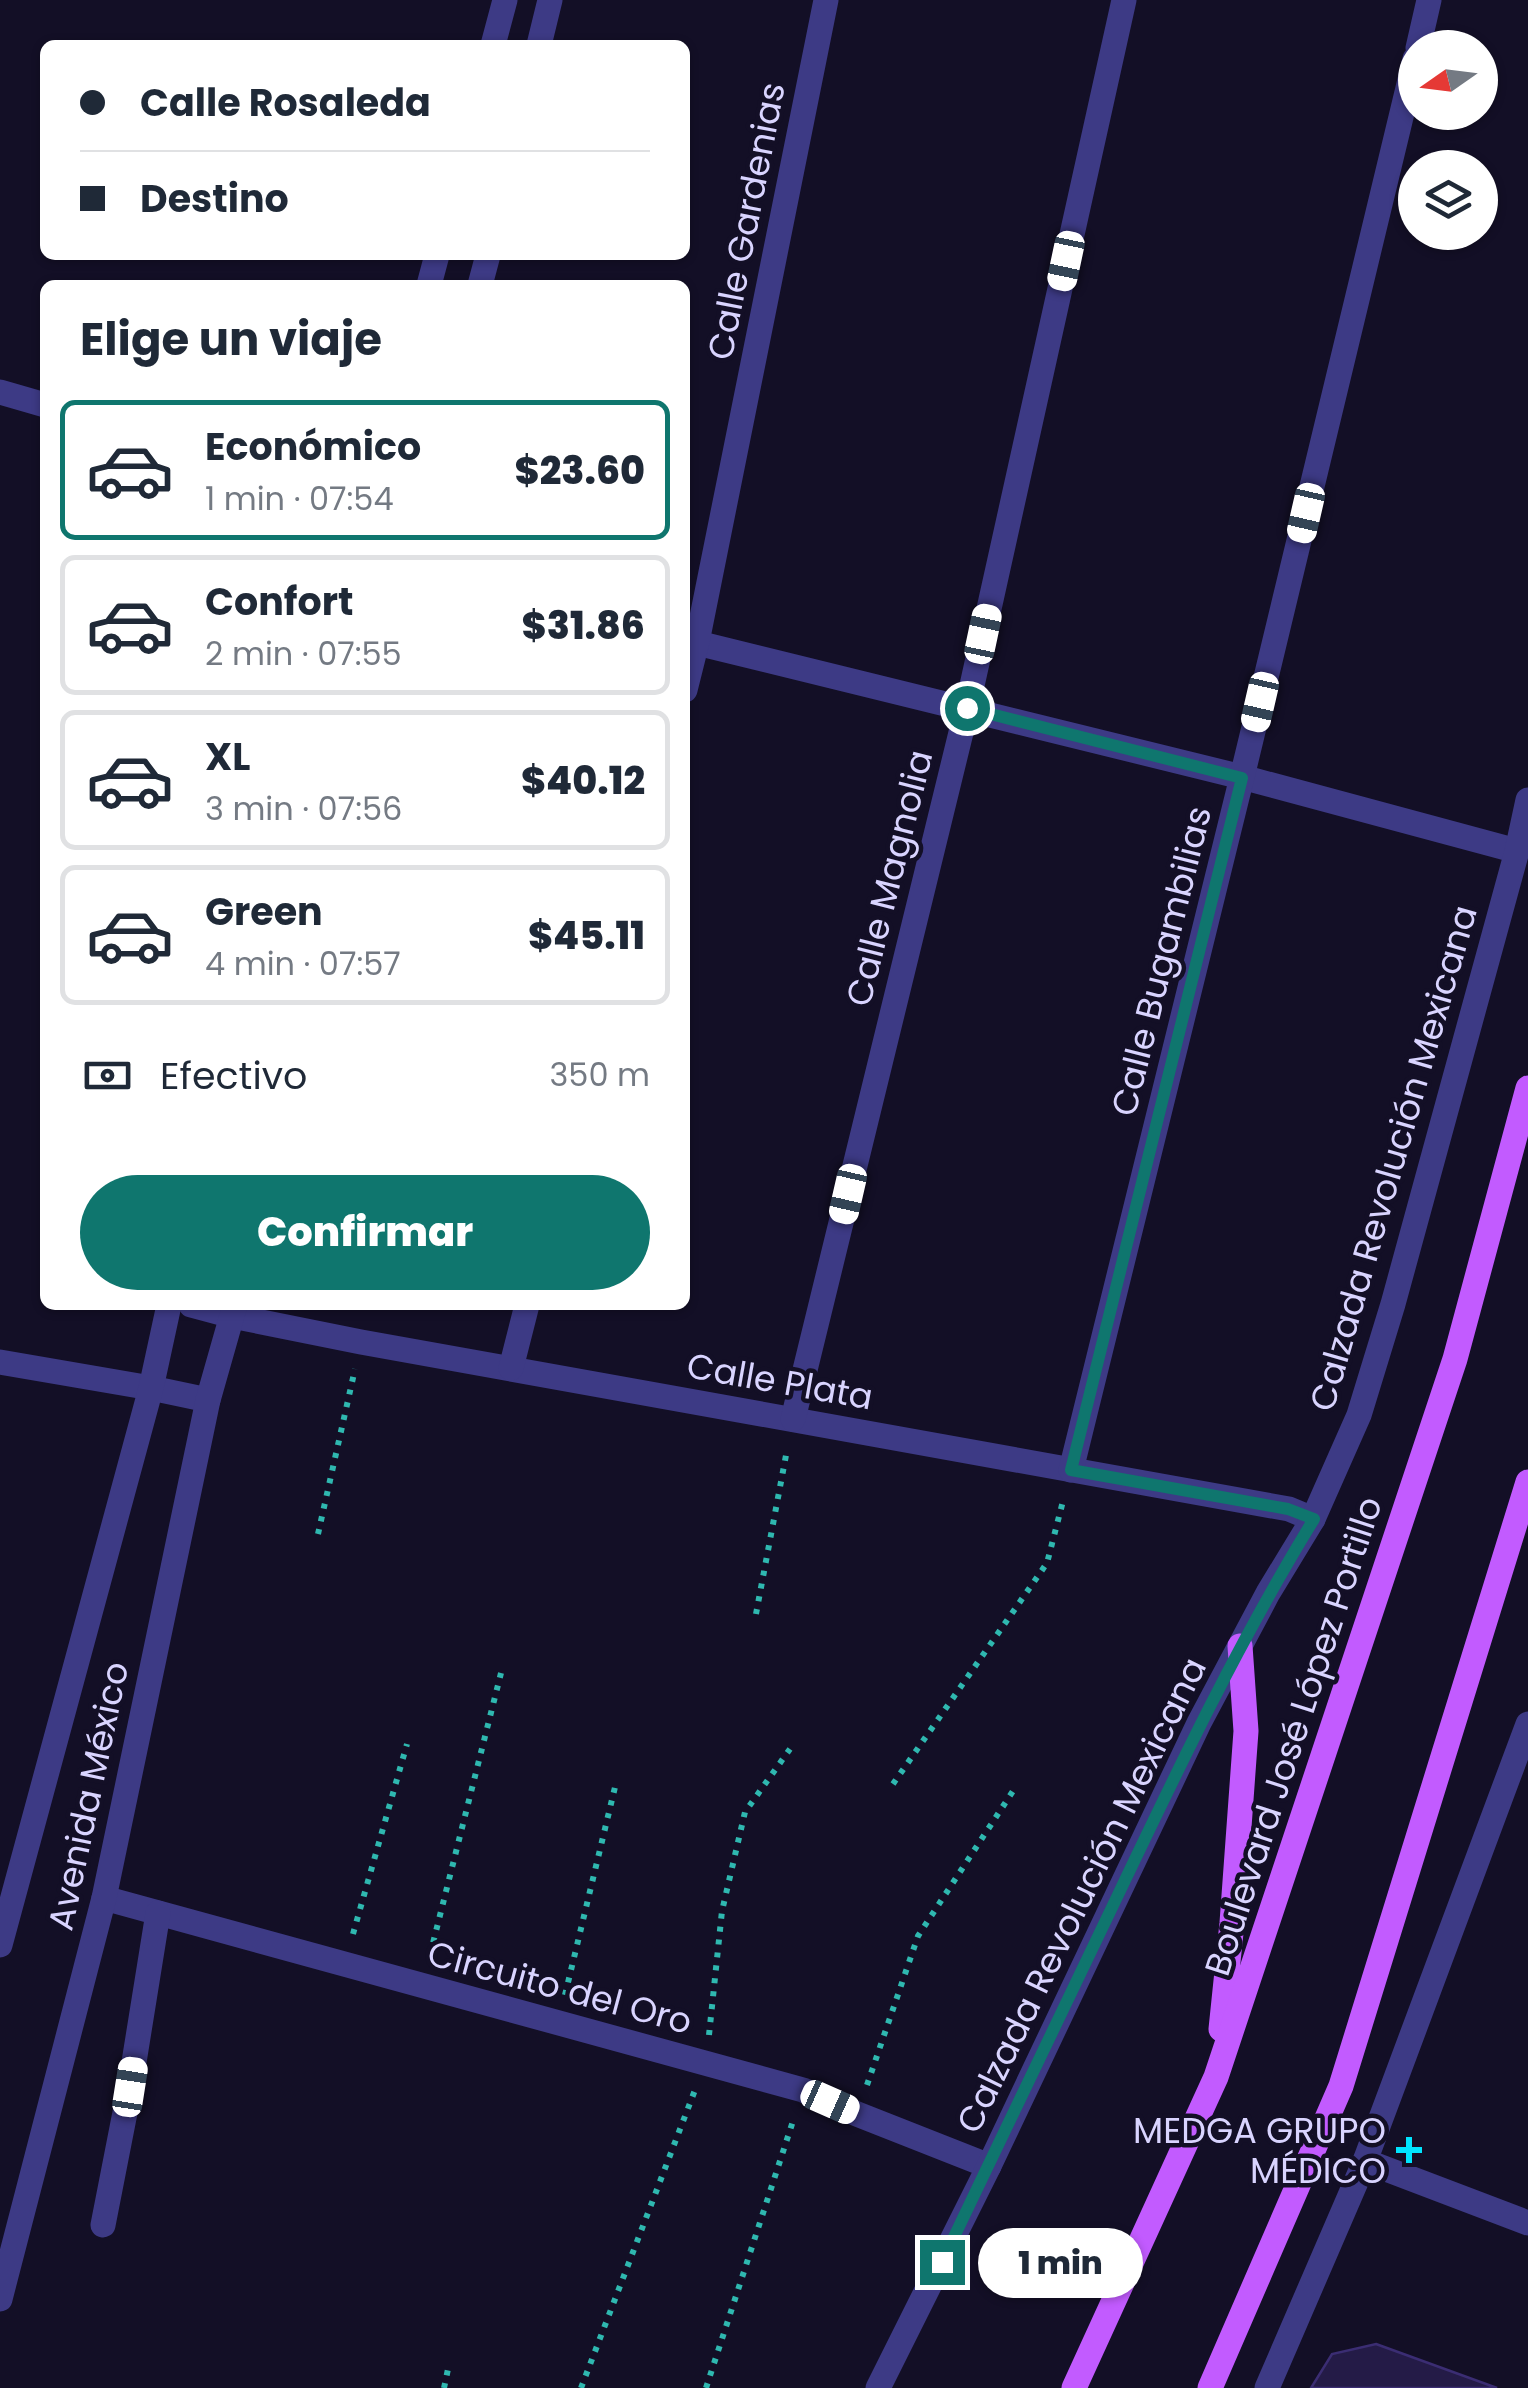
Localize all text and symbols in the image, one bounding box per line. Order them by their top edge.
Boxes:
north arrow [1398,30,1498,130]
map controls [1398,30,1498,250]
text: Calle Rosaleda [140,76,431,129]
street label: Calle Gardenias [695,78,797,364]
button: layers [1398,150,1498,250]
text: Destino [140,172,289,225]
car [1045,229,1087,293]
text: Elige un viaje [80,308,382,371]
text: Económico [205,420,421,473]
icon: car [85,425,175,515]
text: $23.60 [515,444,645,497]
text: 1 min · 07:54 [205,476,394,521]
car [1285,480,1327,546]
text: Confort [205,575,353,628]
icon: car [85,580,175,670]
text: $31.86 [522,599,645,652]
car [962,602,1004,666]
text: 2 min · 07:55 [205,631,402,676]
car [1239,669,1281,735]
route start [945,686,990,731]
text: XL [205,730,250,783]
icon: car [85,735,175,825]
street label: Calle Magnolia [834,745,944,1011]
text: $40.12 [521,754,645,807]
text: 3 min · 07:56 [205,786,402,831]
street label: Calle Bugambilias [1099,801,1223,1121]
text: Green [205,885,323,938]
icon: car [85,890,175,980]
street label: Calzada Revolución Mexicana [1297,900,1489,1416]
text: $45.11 [528,909,645,962]
text: 4 min · 07:57 [205,941,401,986]
icon: cash [80,1048,135,1103]
text: Efectivo [160,1049,307,1102]
text: 350 m [549,1052,650,1097]
car [827,1161,869,1227]
button: Confirmar [80,1175,650,1290]
street label: Calle Plata [683,1341,877,1421]
street label: Boulevard José López Portillo [1192,1490,1394,1982]
street label: Calzada Revolución Mexicana [944,1649,1218,2141]
street label: Avenida México [36,1657,140,1935]
street label: Circuito del Oro [422,1928,698,2046]
car [110,2055,150,2119]
car [796,2076,864,2128]
place label: MEDGA GRUPO MÉDICO [1133,2106,1386,2195]
marker: MEDGA GRUPO MÉDICO [1396,2137,1422,2163]
callout: 1 min [977,2227,1142,2297]
route end [920,2240,965,2285]
text: 1 min [1018,2240,1103,2285]

